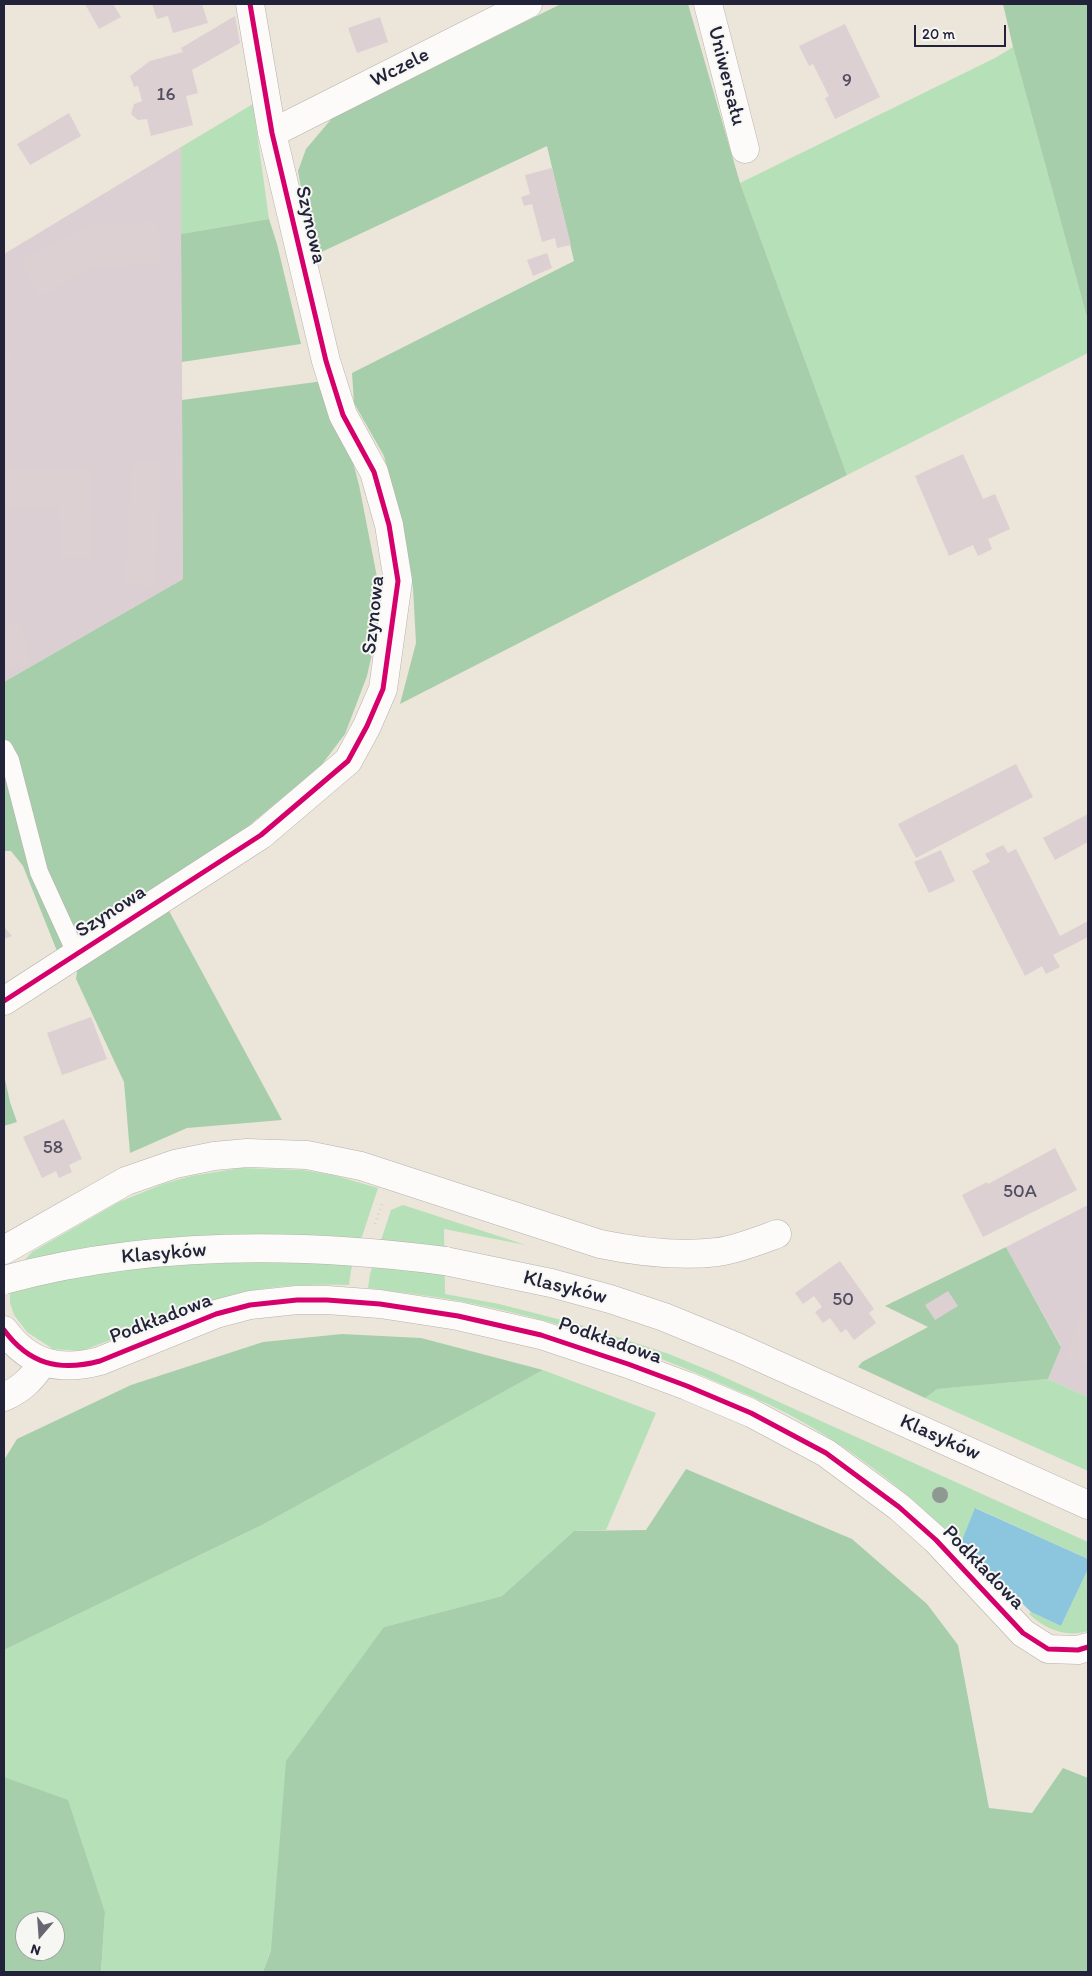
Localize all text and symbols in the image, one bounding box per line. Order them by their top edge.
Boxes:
scale bar [917,15,1010,47]
street label: Uniwersału [701,24,751,128]
text: 20 m [922,25,955,43]
street label: Wczele [366,43,434,93]
house number: 9 [842,70,852,92]
house number: 16 [157,84,175,106]
street label: Szynowa [289,184,331,266]
street label: Szynowa [357,575,391,655]
street label: Szynowa [71,880,151,944]
house number: 58 [43,1137,63,1159]
house number: 50A [1003,1181,1037,1203]
street label: Klasyków [120,1238,208,1270]
street label: Klasyków [520,1265,610,1311]
street label: Podkładowa [106,1288,216,1350]
house number: 50 [832,1289,854,1311]
street label: Podkładowa [555,1312,665,1370]
street label: Klasyków [896,1409,984,1467]
street label: Podkładowa [936,1520,1030,1616]
north arrow [15,1911,65,1961]
text: N [28,1940,43,1959]

